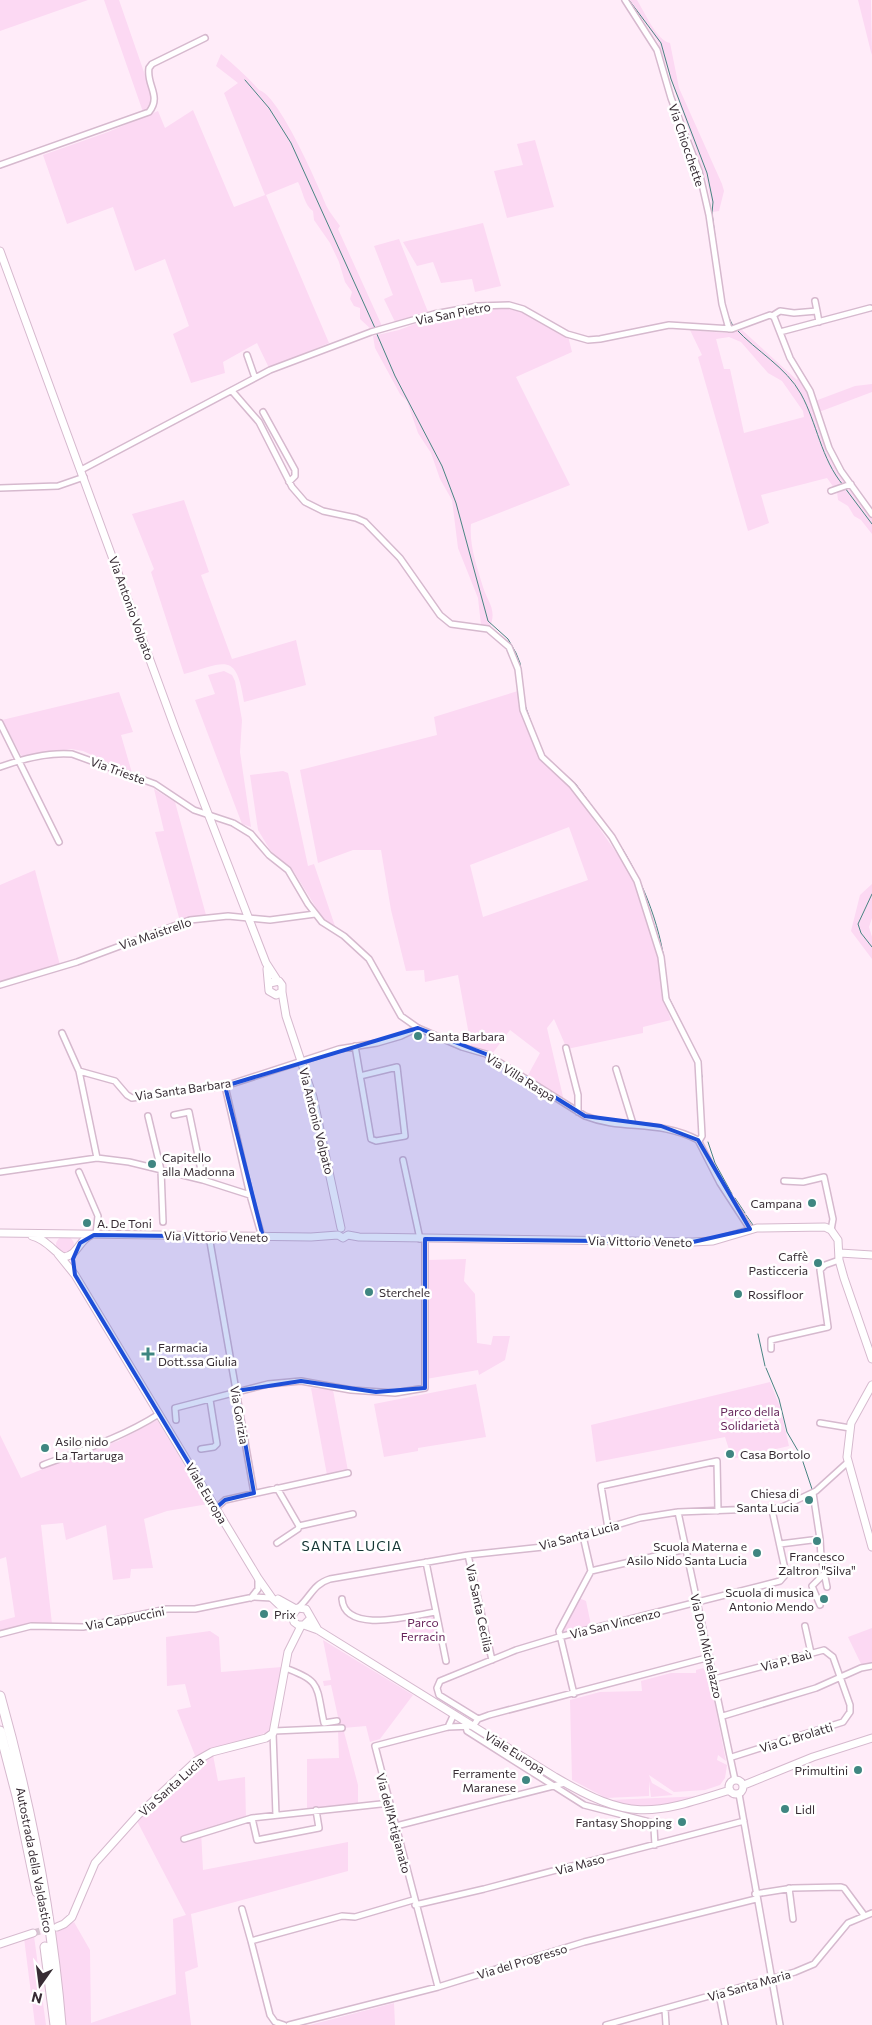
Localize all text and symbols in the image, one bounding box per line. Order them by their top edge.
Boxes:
street label: Via Chiocchette [666,102,708,188]
street label: Via San Pietro [414,299,492,327]
street label: Via Antonio Volpato [107,554,157,662]
street label: Via Trieste [89,754,147,786]
street label: Via Maistrello [117,914,193,952]
place label: Santa Barbara [428,1029,505,1043]
marker: Santa Barbara [412,1030,424,1042]
street label: Via Villa Raspa [484,1050,558,1104]
street label: Via Antonio Volpato [297,1066,337,1176]
street label: Via Santa Barbara [134,1075,232,1103]
place label: Capitello alla Madonna [162,1150,235,1178]
marker: Capitello alla Madonna [146,1158,158,1170]
place label: Campana [751,1196,802,1210]
marker: Campana [806,1197,818,1209]
place label: A. De Toni [97,1216,152,1230]
marker: A. De Toni [81,1217,93,1229]
street label: Via Vittorio Veneto [164,1228,268,1244]
street label: Via Vittorio Veneto [588,1233,692,1249]
place label: Caffè Pasticceria [748,1249,808,1277]
marker: Caffè Pasticceria [812,1257,824,1269]
place label: Sterchele [379,1285,430,1299]
marker: Sterchele [363,1286,375,1298]
place label: Rossifloor [748,1287,804,1301]
marker: Rossifloor [732,1288,744,1300]
place label: Farmacia Dott.ssa Giulia [158,1340,237,1368]
marker: Farmacia Dott.ssa Giulia [142,1348,154,1360]
street label: Via Gorizia [228,1385,252,1445]
park label: Parco della Solidarietà [720,1404,780,1432]
place label: Asilo nido La Tartaruga [55,1434,124,1462]
marker: Asilo nido La Tartaruga [39,1442,51,1454]
place label: Casa Bortolo [740,1447,810,1461]
marker: Casa Bortolo [724,1448,736,1460]
street label: Viale Europa [183,1460,231,1526]
place label: Chiesa di Santa Lucia [736,1486,799,1514]
marker: Chiesa di Santa Lucia [803,1494,815,1506]
street label: Via Santa Lucia [537,1518,621,1552]
marker: Francesco Zaltron "Silva" [811,1535,823,1547]
district label: SANTA LUCIA [302,1537,402,1554]
place label: Scuola Materna e Asilo Nido Santa Lucia [627,1539,747,1567]
marker: Scuola Materna e Asilo Nido Santa Lucia [751,1547,763,1559]
place label: Francesco Zaltron "Silva" [778,1549,856,1577]
street label: Via Santa Cecilia [464,1563,496,1653]
place label: Scuola di musica Antonio Mendo [725,1585,814,1613]
street label: Via Don Michelazzo [688,1592,726,1700]
marker: Scuola di musica Antonio Mendo [818,1593,830,1605]
street label: Via Cappuccini [84,1603,166,1633]
street label: Via San Vincenzo [568,1605,662,1641]
place label: Prix [274,1607,296,1621]
marker: Prix [258,1608,270,1620]
park label: Parco Ferracin [401,1615,445,1643]
street label: Via P. Baù [759,1647,813,1673]
street label: Via G. Brolatti [758,1719,834,1755]
street label: Viale Europa [482,1728,548,1776]
street label: Via Santa Lucia [136,1753,206,1819]
place label: Primultini [794,1763,848,1777]
marker: Primultini [852,1764,864,1776]
place label: Ferramente Maranese [452,1766,516,1794]
street label: Via dell'Artigianato [374,1771,414,1875]
marker: Ferramente Maranese [520,1774,532,1786]
street label: Autostrada della Valdastico [14,1786,56,1934]
place label: Lidl [795,1802,815,1816]
marker: Lidl [779,1803,791,1815]
place label: Fantasy Shopping [575,1815,672,1829]
marker: Fantasy Shopping [676,1816,688,1828]
street label: Via Maso [554,1851,606,1877]
street label: Via del Progresso [475,1941,569,1981]
north arrow [15,1960,65,2010]
street label: Via Santa Maria [706,1967,792,2003]
text: N [30,1989,44,2008]

